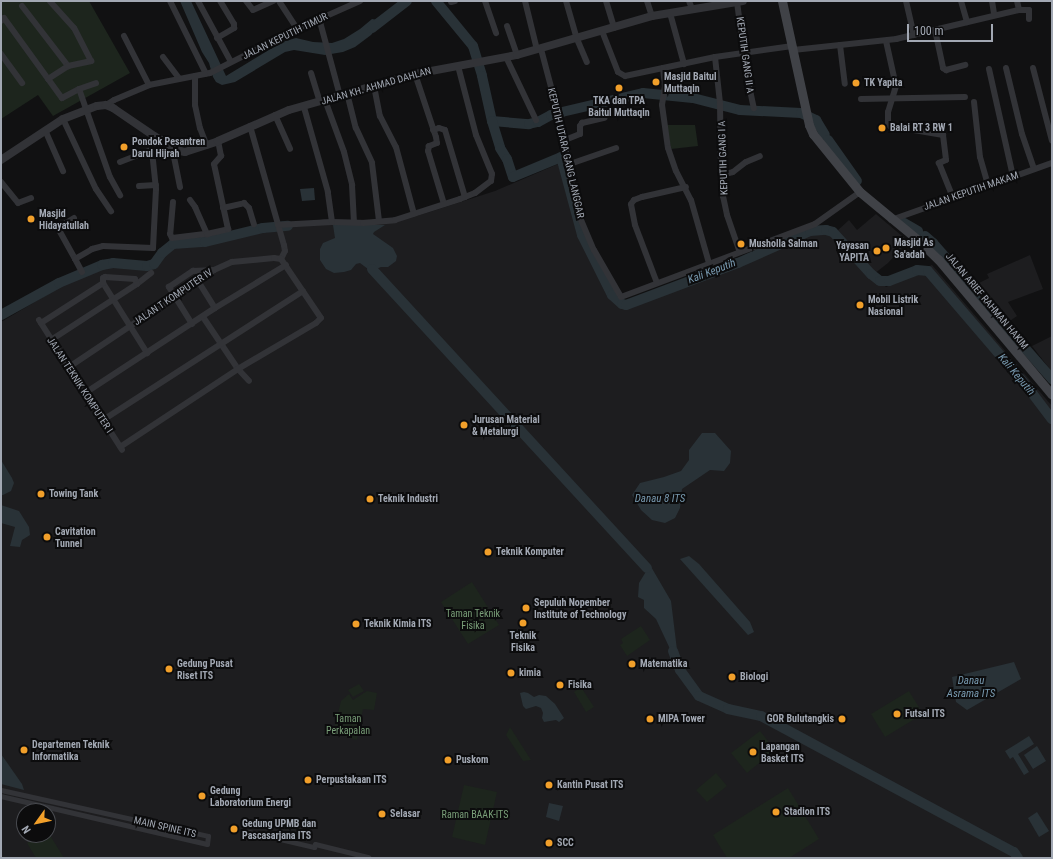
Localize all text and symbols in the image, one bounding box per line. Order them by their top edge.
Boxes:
street label: JALAN KEPUTIH TIMUR [240,10,330,62]
street label: KEPUTIH GANG II A [734,16,756,94]
scale bar [909,16,995,42]
text: 100 m [914,24,944,38]
street label: JALAN KH. AHMAD DAHLAN [320,65,432,107]
place label: Masjid Baitul Muttaqin [664,70,716,94]
marker: Masjid Baitul Muttaqin [651,77,661,87]
place label: TK Yapita [864,77,902,89]
marker: TK Yapita [851,78,861,88]
marker: TKA dan TPA Baitul Muttaqin [614,83,624,93]
street label: KEPUTIH UTARA GANG LANGGAR [545,87,587,219]
place label: TKA dan TPA Baitul Muttaqin [588,94,650,118]
street label: KEPUTIH GANG I A [716,121,730,195]
place label: Balai RT 3 RW 1 [890,122,953,134]
marker: Balai RT 3 RW 1 [877,123,887,133]
place label: Pondok Pesantren Darul Hijrah [132,135,205,158]
marker: Pondok Pesantren Darul Hijrah [119,142,129,152]
street label: JALAN KEPUTIH MAKAM [922,169,1020,213]
place label: Masjid Hidayatullah [39,207,89,230]
marker: Masjid Hidayatullah [26,214,36,224]
place label: Masjid As Sa'adah [894,236,934,260]
place label: Musholla Salman [749,238,818,250]
marker: Musholla Salman [736,239,746,249]
place label: Yayasan YAPITA [836,239,869,262]
marker: Masjid As Sa'adah [881,243,891,253]
marker: Yayasan YAPITA [872,246,882,256]
street label: JALAN ARIEF RAHMAN HAKIM [943,250,1031,352]
water label: Kali Keputih [686,257,738,287]
street label: JALAN T KOMPUTER IV [131,266,215,328]
place label: Mobil Listrik Nasional [868,293,918,316]
marker: Mobil Listrik Nasional [855,300,865,310]
street label: JALAN TEKNIK KOMPUTER I [44,335,116,435]
water label: Kali Keputih [995,352,1037,398]
place label: Jurusan Material & Metalurgi [472,413,540,436]
marker: Jurusan Material & Metalurgi [459,420,469,430]
place label: Towing Tank [49,488,99,500]
marker: Towing Tank [36,489,46,499]
water label: Danau 8 ITS [635,492,685,506]
place label: Teknik Industri [378,493,438,505]
marker: Teknik Industri [365,494,375,504]
place label: Cavitation Tunnel [55,525,96,548]
marker: Cavitation Tunnel [42,532,52,542]
place label: Teknik Komputer [496,546,564,558]
marker: Teknik Komputer [483,547,493,557]
place label: Sepuluh Nopember Institute of Technology [534,596,627,620]
marker: Sepuluh Nopember Institute of Technology [521,603,531,613]
park label: Taman Teknik Fisika [446,607,500,630]
place label: Teknik Kimia ITS [364,618,431,630]
marker: Teknik Fisika [518,618,528,628]
marker: Teknik Kimia ITS [351,619,361,629]
place label: Teknik Fisika [510,629,536,652]
place label: Gedung Pusat Riset ITS [177,657,233,680]
place label: Matematika [640,658,687,670]
marker: Matematika [627,659,637,669]
marker: Gedung Pusat Riset ITS [164,664,174,674]
place label: kimia [519,667,541,679]
marker: kimia [506,668,516,678]
place label: Biologi [740,671,768,683]
marker: Biologi [727,672,737,682]
water label: Danau Asrama ITS [947,675,995,701]
place label: Fisika [568,679,592,691]
marker: Fisika [555,680,565,690]
place label: Futsal ITS [905,708,945,720]
marker: Futsal ITS [892,709,902,719]
park label: Taman Perkapalan [326,712,370,736]
place label: MIPA Tower [658,713,705,725]
place label: GOR Bulutangkis [767,713,834,725]
marker: MIPA Tower [645,714,655,724]
marker: GOR Bulutangkis [837,714,847,724]
place label: Departemen Teknik Informatika [32,738,110,762]
place label: Lapangan Basket ITS [761,740,804,764]
marker: Departemen Teknik Informatika [19,745,29,755]
marker: Lapangan Basket ITS [748,747,758,757]
place label: Puskom [456,754,488,766]
marker: Puskom [443,755,453,765]
place label: Perpustakaan ITS [316,774,387,786]
marker: Perpustakaan ITS [303,775,313,785]
place label: Kantin Pusat ITS [557,779,624,791]
marker: Kantin Pusat ITS [544,780,554,790]
place label: Gedung Laboratorium Energi [210,784,291,808]
marker: Gedung Laboratorium Energi [197,791,207,801]
north arrow [16,803,56,843]
place label: Stadion ITS [784,806,830,818]
marker: Stadion ITS [771,807,781,817]
place label: Selasar [390,808,420,820]
marker: Selasar [377,809,387,819]
park label: Raman BAAK-ITS [442,809,508,821]
street label: MAIN SPINE ITS [133,814,197,840]
place label: Gedung UPMB dan Pascasarjana ITS [242,817,316,840]
text: N [19,823,34,836]
marker: Gedung UPMB dan Pascasarjana ITS [229,824,239,834]
place label: SCC [557,837,574,849]
marker: SCC [544,838,554,848]

